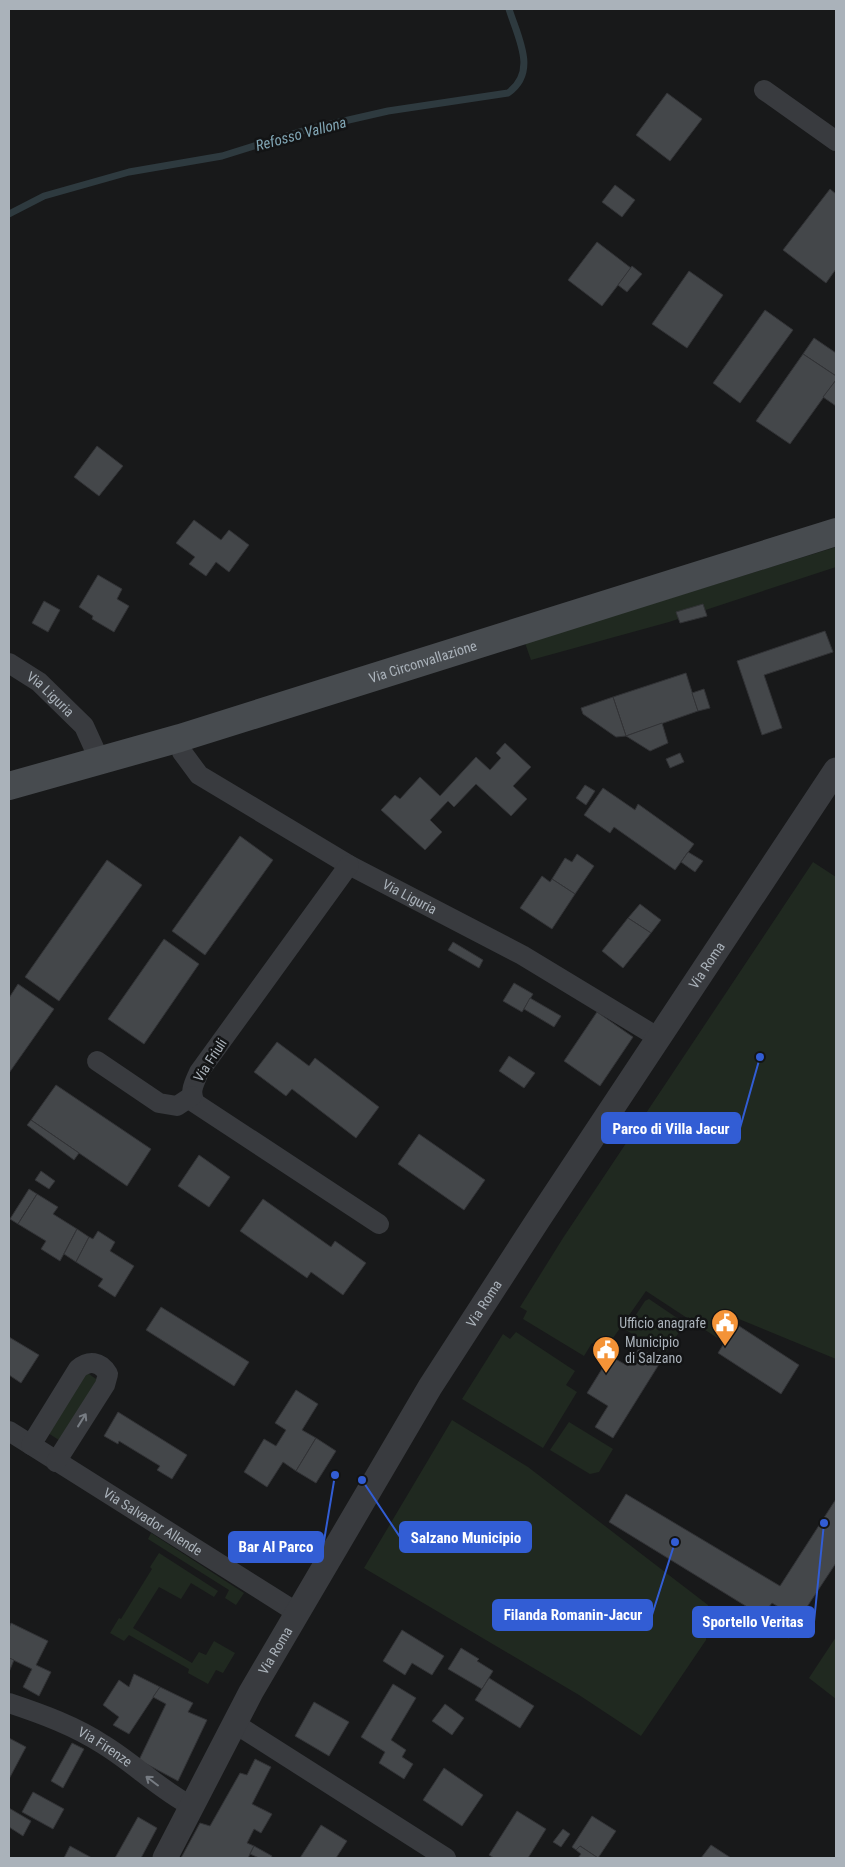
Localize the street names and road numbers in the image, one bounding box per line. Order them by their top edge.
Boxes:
street label: Via Circonvallazione [367,637,479,686]
street label: Via Liguria [24,668,77,720]
street label: Via Liguria [380,876,439,917]
street label: Via Roma [685,939,728,992]
street label: Via Friuli [190,1035,230,1085]
street label: Via Roma [463,1277,505,1330]
street label: Via Salvador Allende [100,1485,206,1559]
street label: Via Roma [255,1624,296,1677]
street label: Via Firenze [75,1724,136,1770]

